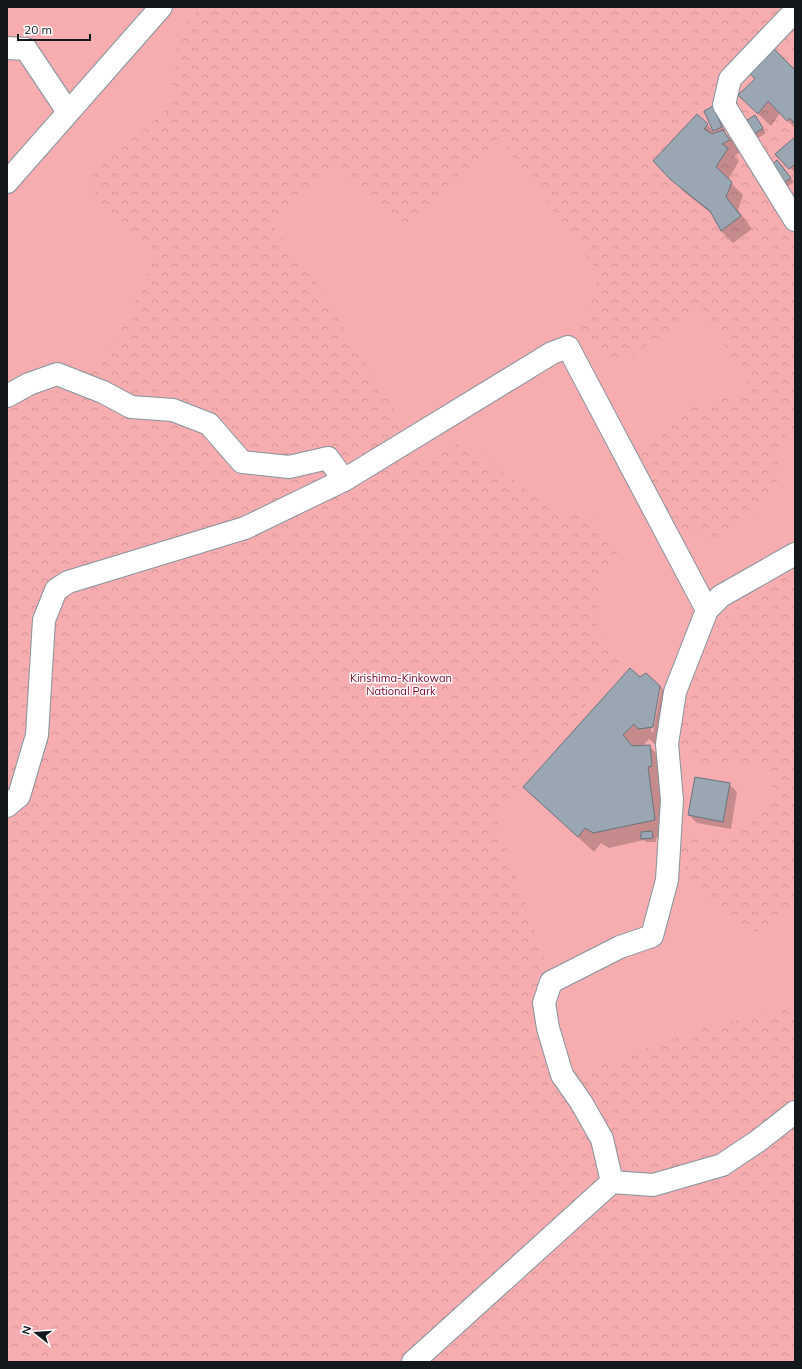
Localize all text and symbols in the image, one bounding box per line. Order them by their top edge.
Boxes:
scale bar [18,16,90,42]
text: 20 m [24,22,52,37]
park label: Kirishima-Kinkowan National Park [350,671,452,698]
north arrow [16,1313,56,1353]
text: N [19,1324,34,1336]

